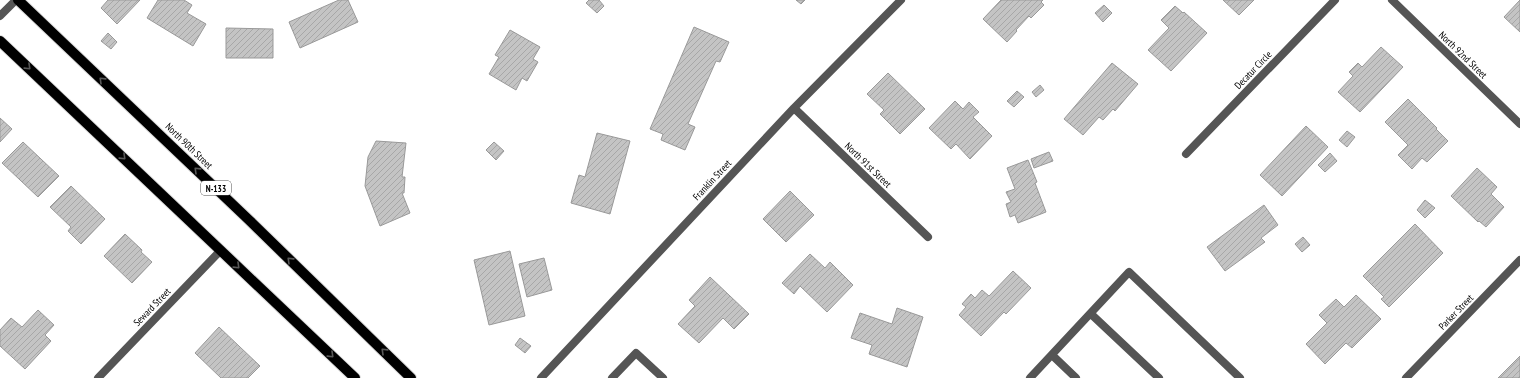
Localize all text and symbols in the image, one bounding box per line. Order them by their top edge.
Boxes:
street label: North 92nd Street [1436,29,1490,82]
street label: Decatur Circle [1232,48,1274,92]
one-way arrow [23,63,31,70]
one-way arrow [100,78,107,85]
street label: North 90th Street [163,120,216,172]
street label: North 91st Street [842,140,894,191]
one-way arrow [118,152,125,159]
street label: Franklin Street [690,157,734,203]
one-way arrow [194,167,202,175]
road number: N-133 [201,181,231,195]
one-way arrow [287,257,295,265]
one-way arrow [232,261,240,269]
street label: Seward Street [131,285,174,329]
street label: Parker Street [1436,291,1476,333]
one-way arrow [381,349,388,356]
one-way arrow [326,351,334,358]

